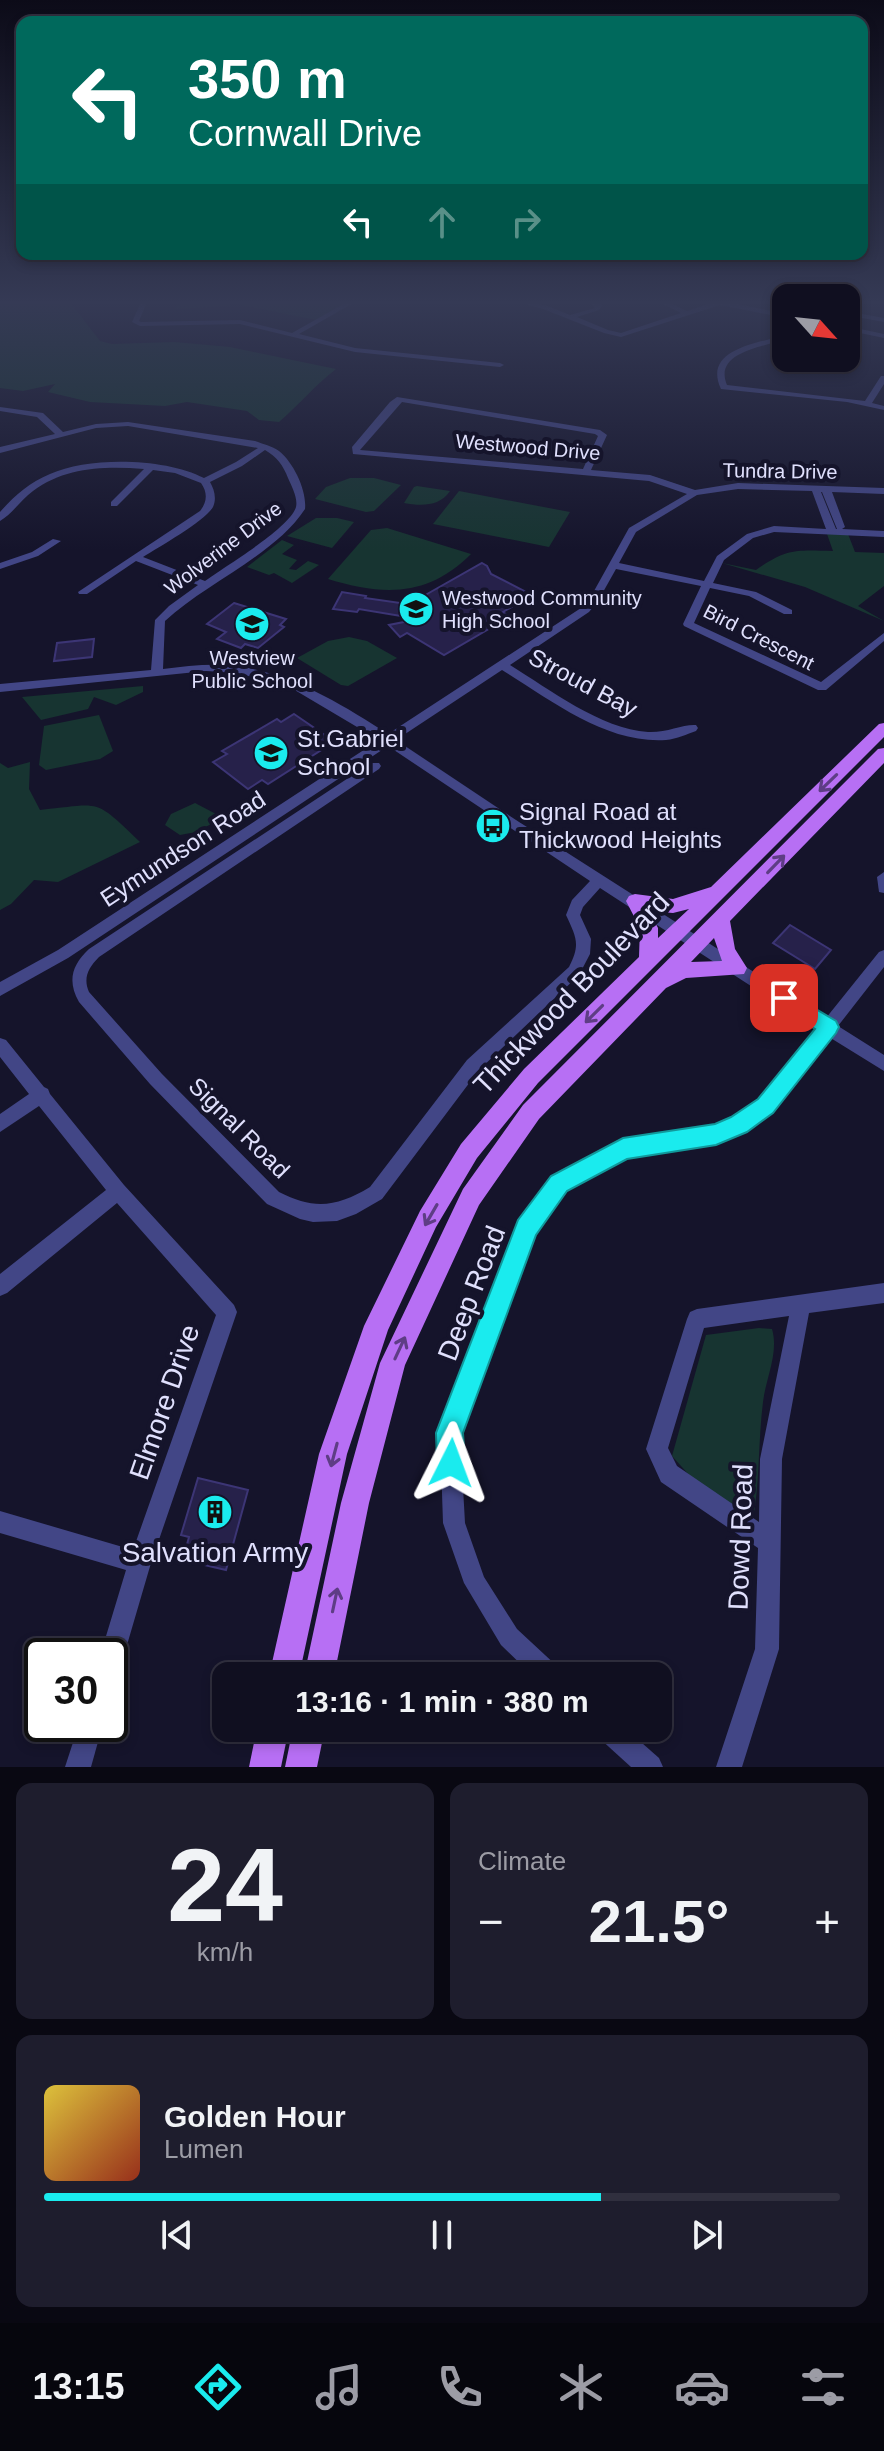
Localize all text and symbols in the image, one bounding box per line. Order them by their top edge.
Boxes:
text: 350 m [188,47,347,110]
icon: left [56,48,160,152]
text: Cornwall Drive [188,113,422,154]
icon: left [336,200,380,244]
icon: ahead [420,200,464,244]
icon: right [504,200,548,244]
north arrow [772,284,860,372]
map controls [772,284,860,372]
street label: Westwood Drive [455,430,601,464]
street label: Tundra Drive [722,459,838,483]
street label: Wolverine Drive [160,497,286,599]
place label: Westwood Community High School [442,587,642,632]
school or university icon: Westwood Community High School [397,590,435,628]
street label: Bird Crescent [700,600,818,675]
school or university icon: Westview Public School [233,605,271,643]
street label: Stroud Bay [524,643,642,722]
place label: Westview Public School [191,647,313,692]
place label: St.Gabriel School [297,725,404,780]
school or university icon: St.Gabriel School [252,734,290,772]
one-way arrow [819,773,838,792]
street label: Eymundson Road [95,785,270,912]
place label: Signal Road at Thickwood Heights [519,798,722,853]
bus stop icon: Signal Road at Thickwood Heights [474,807,512,845]
one-way arrow [766,855,785,874]
street label: Thickwood Boulevard [467,886,675,1100]
pin [750,964,818,1032]
icon: arrive [762,976,806,1020]
one-way arrow [585,1004,604,1023]
street label: Signal Road [184,1072,295,1183]
one-way arrow [423,1203,439,1226]
street label: Deep Road [432,1222,511,1365]
street label: Elmore Drive [123,1321,205,1484]
one-way arrow [393,1337,408,1361]
position arrow [409,1421,493,1505]
one-way arrow [325,1442,340,1468]
street label: Dowd Road [722,1463,759,1611]
building icon: Salvation Army [196,1493,234,1531]
place label: Salvation Army [122,1537,308,1568]
one-way arrow [328,1587,343,1613]
speed limit sign: 30 [24,1638,128,1742]
text: 13:16 · 1 min · 380 m [295,1685,589,1718]
text: 24 [167,1827,283,1943]
text: Climate [478,1846,566,1876]
text: 21.5° [589,1888,729,1955]
text: − [478,1897,504,1946]
text: + [814,1897,840,1946]
text: km/h [197,1937,253,1967]
text: Golden Hour [164,2100,346,2133]
text: Lumen [164,2134,244,2164]
icon: previous [155,2213,199,2257]
icon: pause [420,2213,464,2257]
icon: next [685,2213,729,2257]
icon: directions [190,2359,246,2415]
icon: music [311,2359,367,2415]
icon: phone [432,2359,488,2415]
icon: climate [553,2359,609,2415]
icon: car [674,2359,730,2415]
icon: filters [795,2359,851,2415]
text: 13:15 [33,2366,125,2407]

